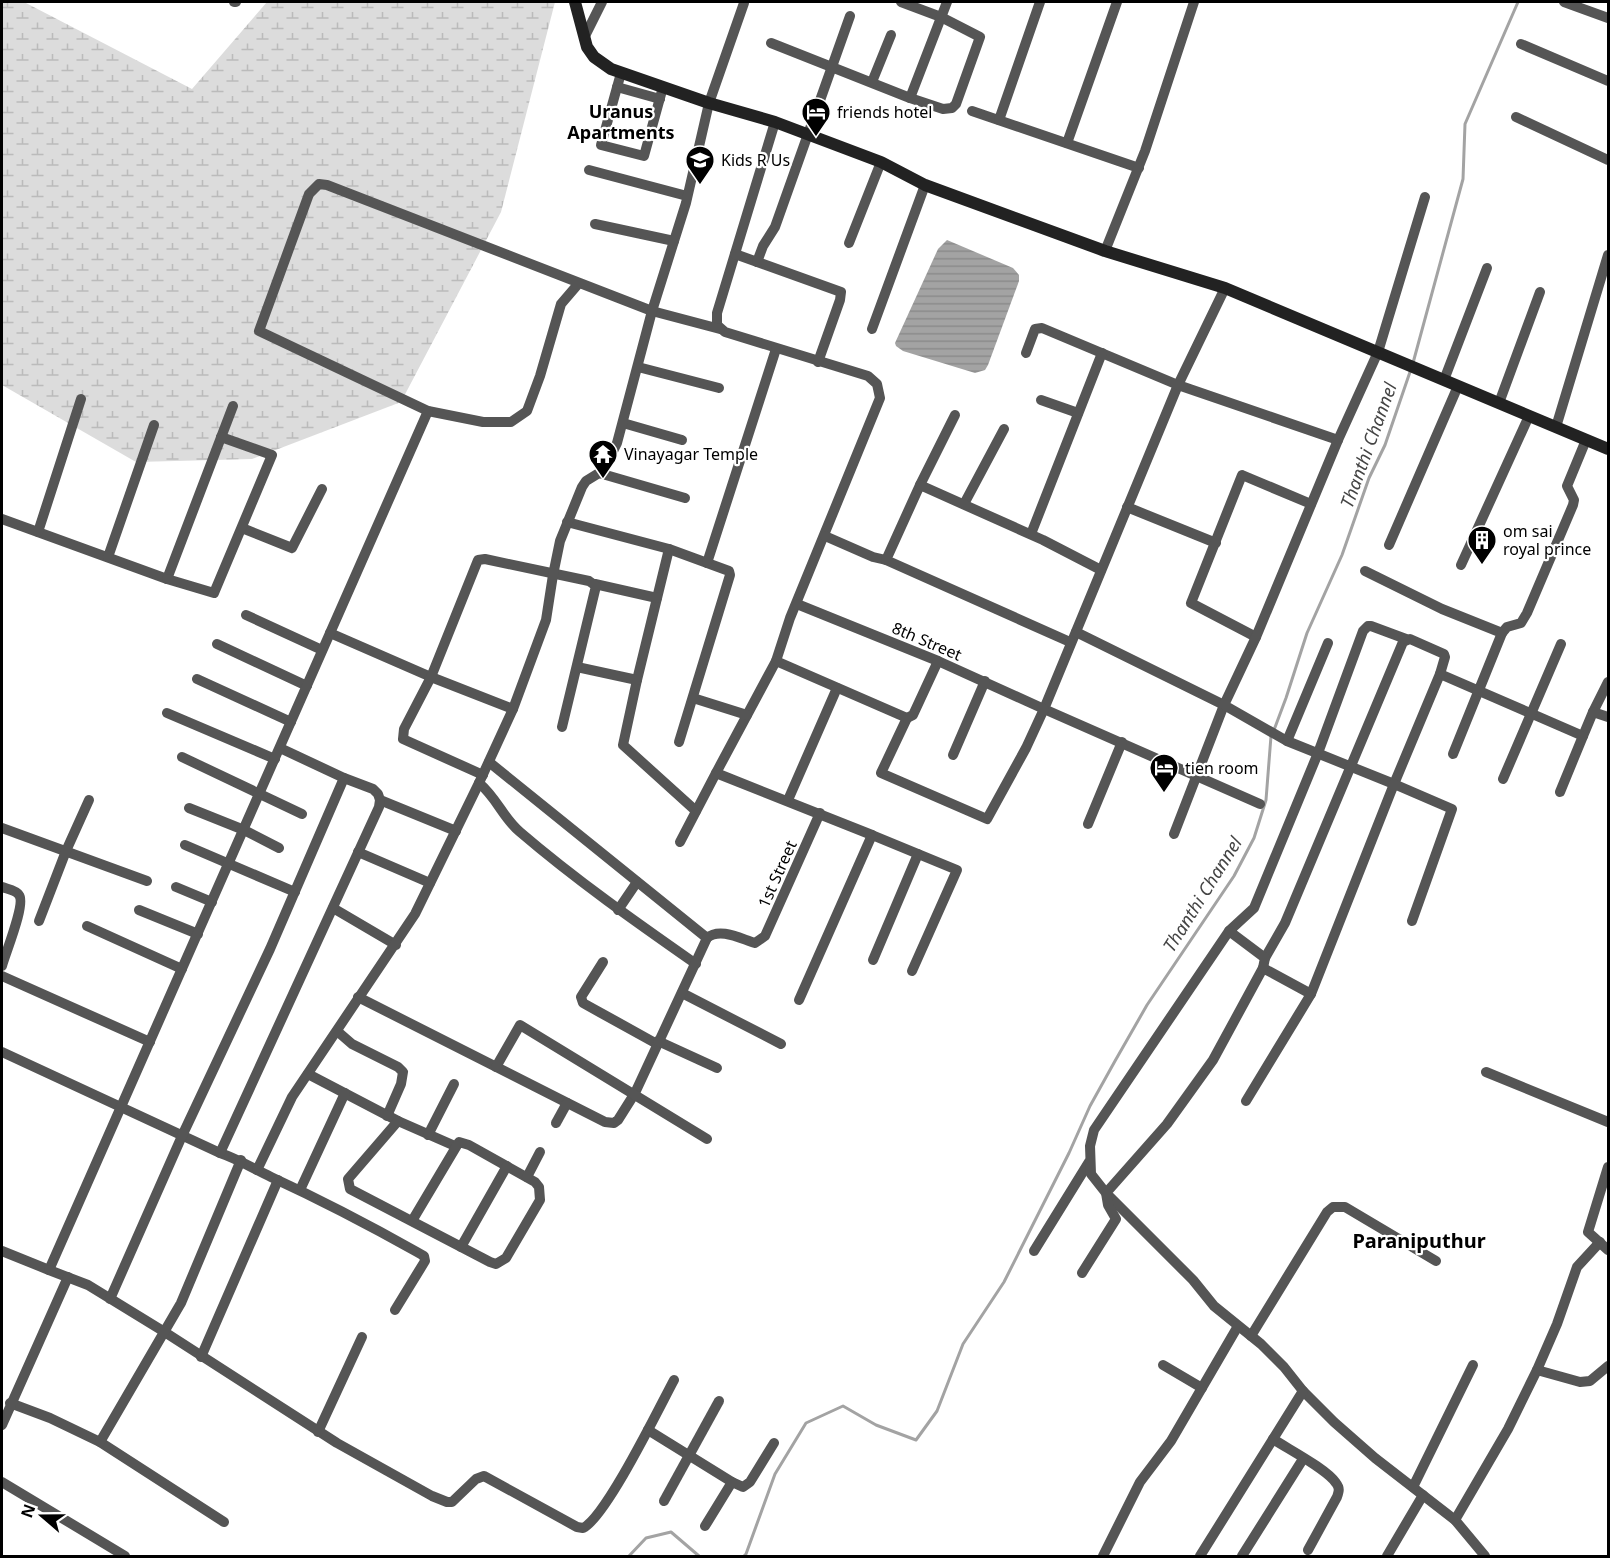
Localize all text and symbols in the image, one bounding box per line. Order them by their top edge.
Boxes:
hotel icon: friends hotel [800,96,832,138]
district label: Uranus Apartments [567,99,675,144]
place label: friends hotel [837,101,932,123]
school or university icon: Kids R Us [684,144,716,186]
place label: Kids R Us [721,149,790,171]
water label: Thanthi Channel [1334,379,1402,511]
temple icon: Vinayagar Temple [587,438,619,480]
place label: Vinayagar Temple [624,443,758,465]
place label: om sai royal prince [1503,520,1591,560]
building icon: om sai royal prince [1466,524,1498,566]
street label: 8th Street [889,616,965,666]
hotel icon: tien room [1148,752,1180,794]
place label: tien room [1185,757,1259,779]
water label: Thanthi Channel [1157,832,1247,956]
street label: 1st Street [752,837,802,911]
district label: Paraniputhur [1352,1227,1486,1254]
north arrow [12,1486,72,1546]
text: N [15,1501,40,1521]

